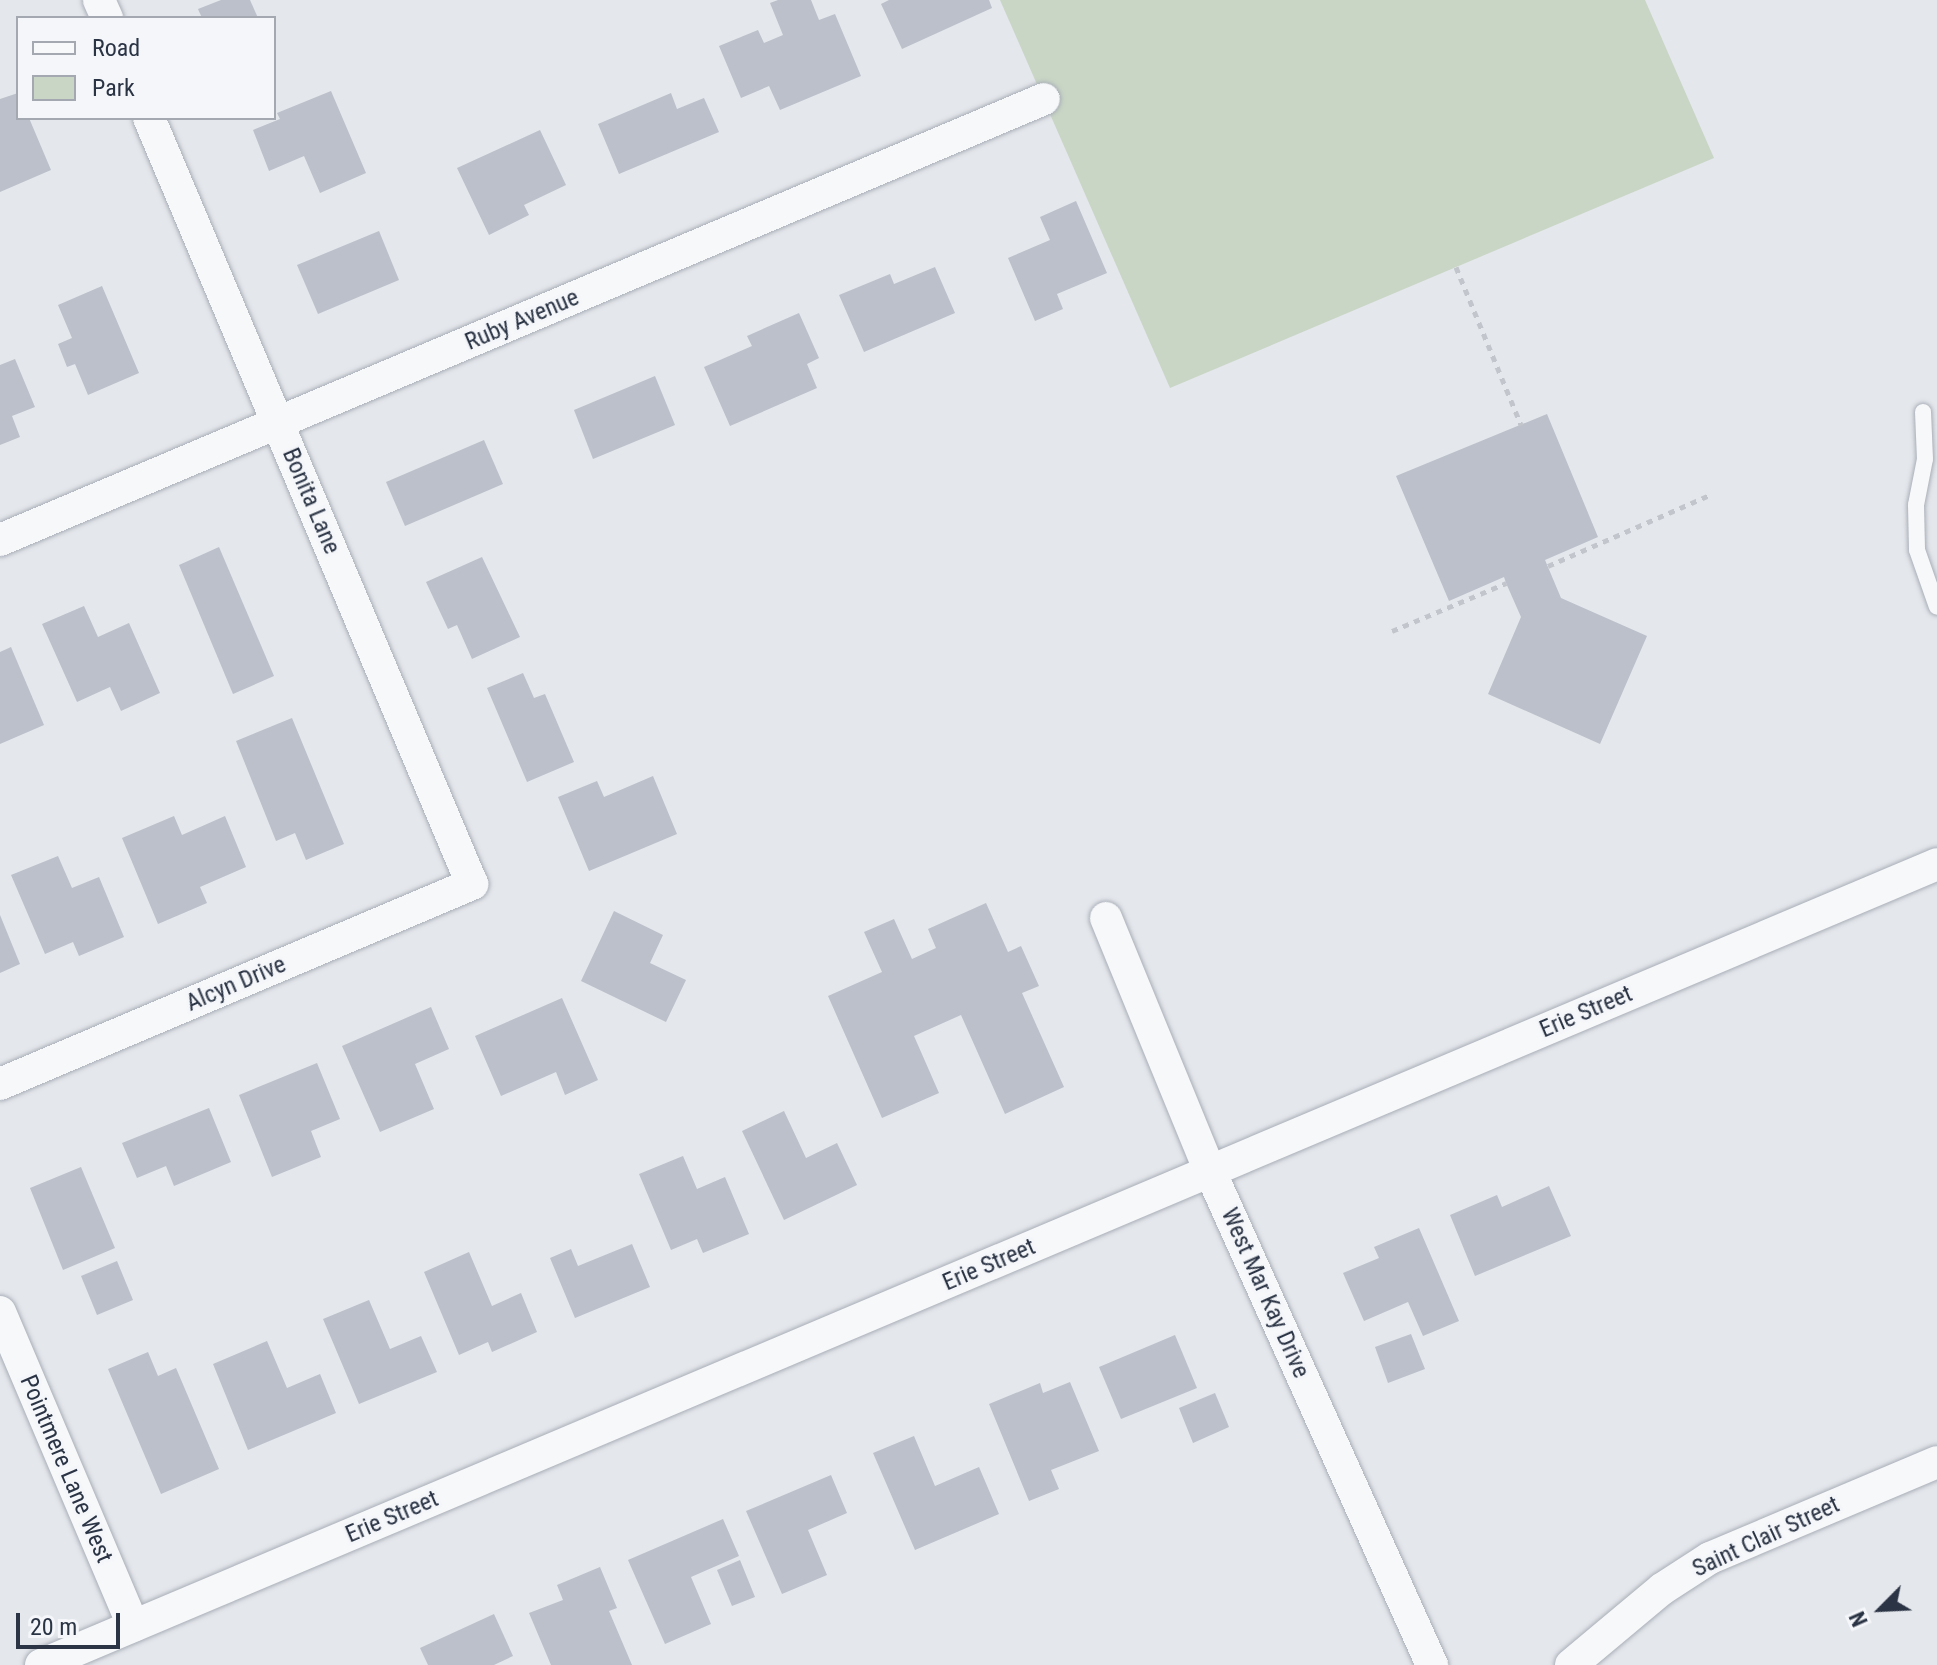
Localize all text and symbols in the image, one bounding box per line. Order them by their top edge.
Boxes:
legend [16,16,276,120]
text: Road [92,34,140,62]
text: Park [92,74,135,102]
street label: Ruby Avenue [461,283,583,357]
street label: Bonita Lane [276,444,346,558]
street label: Alcyn Drive [182,950,290,1018]
street label: Erie Street [1535,980,1637,1044]
street label: West Mar Kay Drive [1215,1204,1315,1382]
street label: Erie Street [938,1233,1040,1297]
street label: Pointmere Lane West [13,1371,119,1567]
street label: Erie Street [341,1485,443,1549]
street label: Saint Clair Street [1688,1490,1844,1584]
north arrow [1841,1569,1921,1649]
scale bar [20,1597,124,1647]
text: N [1844,1608,1873,1630]
text: 20 m [30,1613,77,1641]

